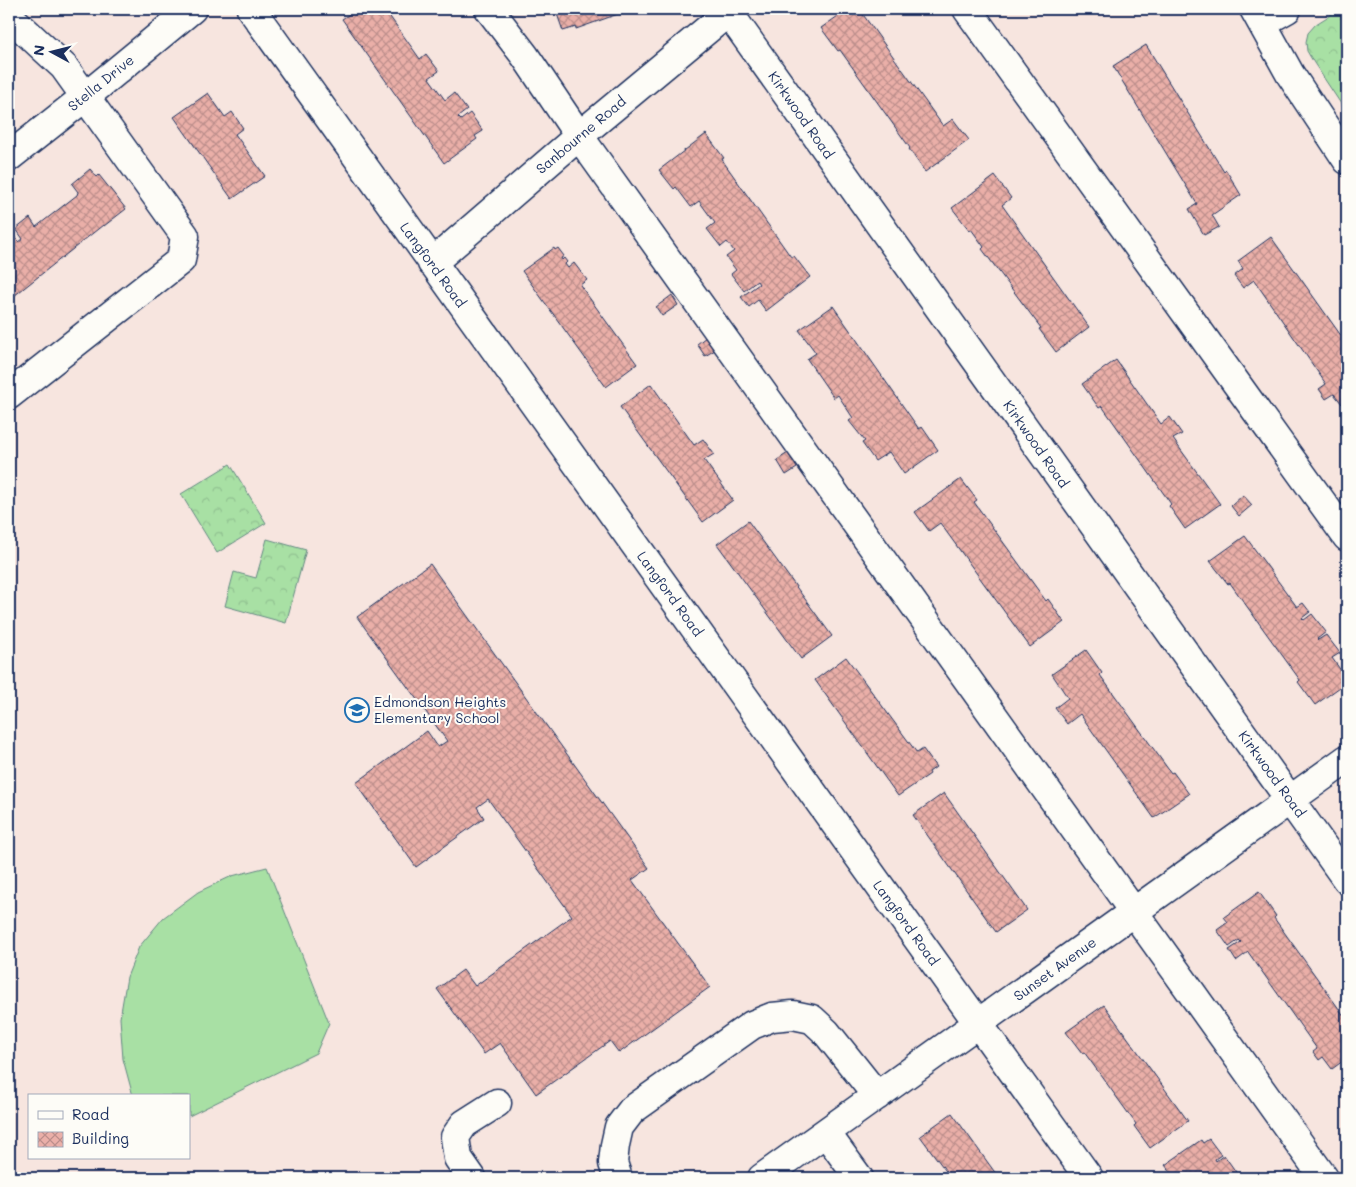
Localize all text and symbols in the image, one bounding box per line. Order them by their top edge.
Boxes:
north arrow [28,28,78,78]
text: N [29,44,49,57]
street label: Stella Drive [64,50,138,115]
street label: Kirkwood Road [764,67,839,162]
street label: Sanbourne Road [532,91,630,178]
street label: Langford Road [396,218,471,311]
street label: Kirkwood Road [999,396,1074,491]
street label: Langford Road [633,547,708,640]
place label: Edmondson Heights Elementary School [374,692,506,727]
school or university icon: Edmondson Heights Elementary School [344,697,370,723]
street label: Kirkwood Road [1234,726,1310,821]
street label: Langford Road [869,876,944,969]
street label: Sunset Avenue [1010,932,1100,1005]
legend [28,1094,190,1160]
text: Road [72,1104,109,1124]
text: Building [72,1128,129,1148]

